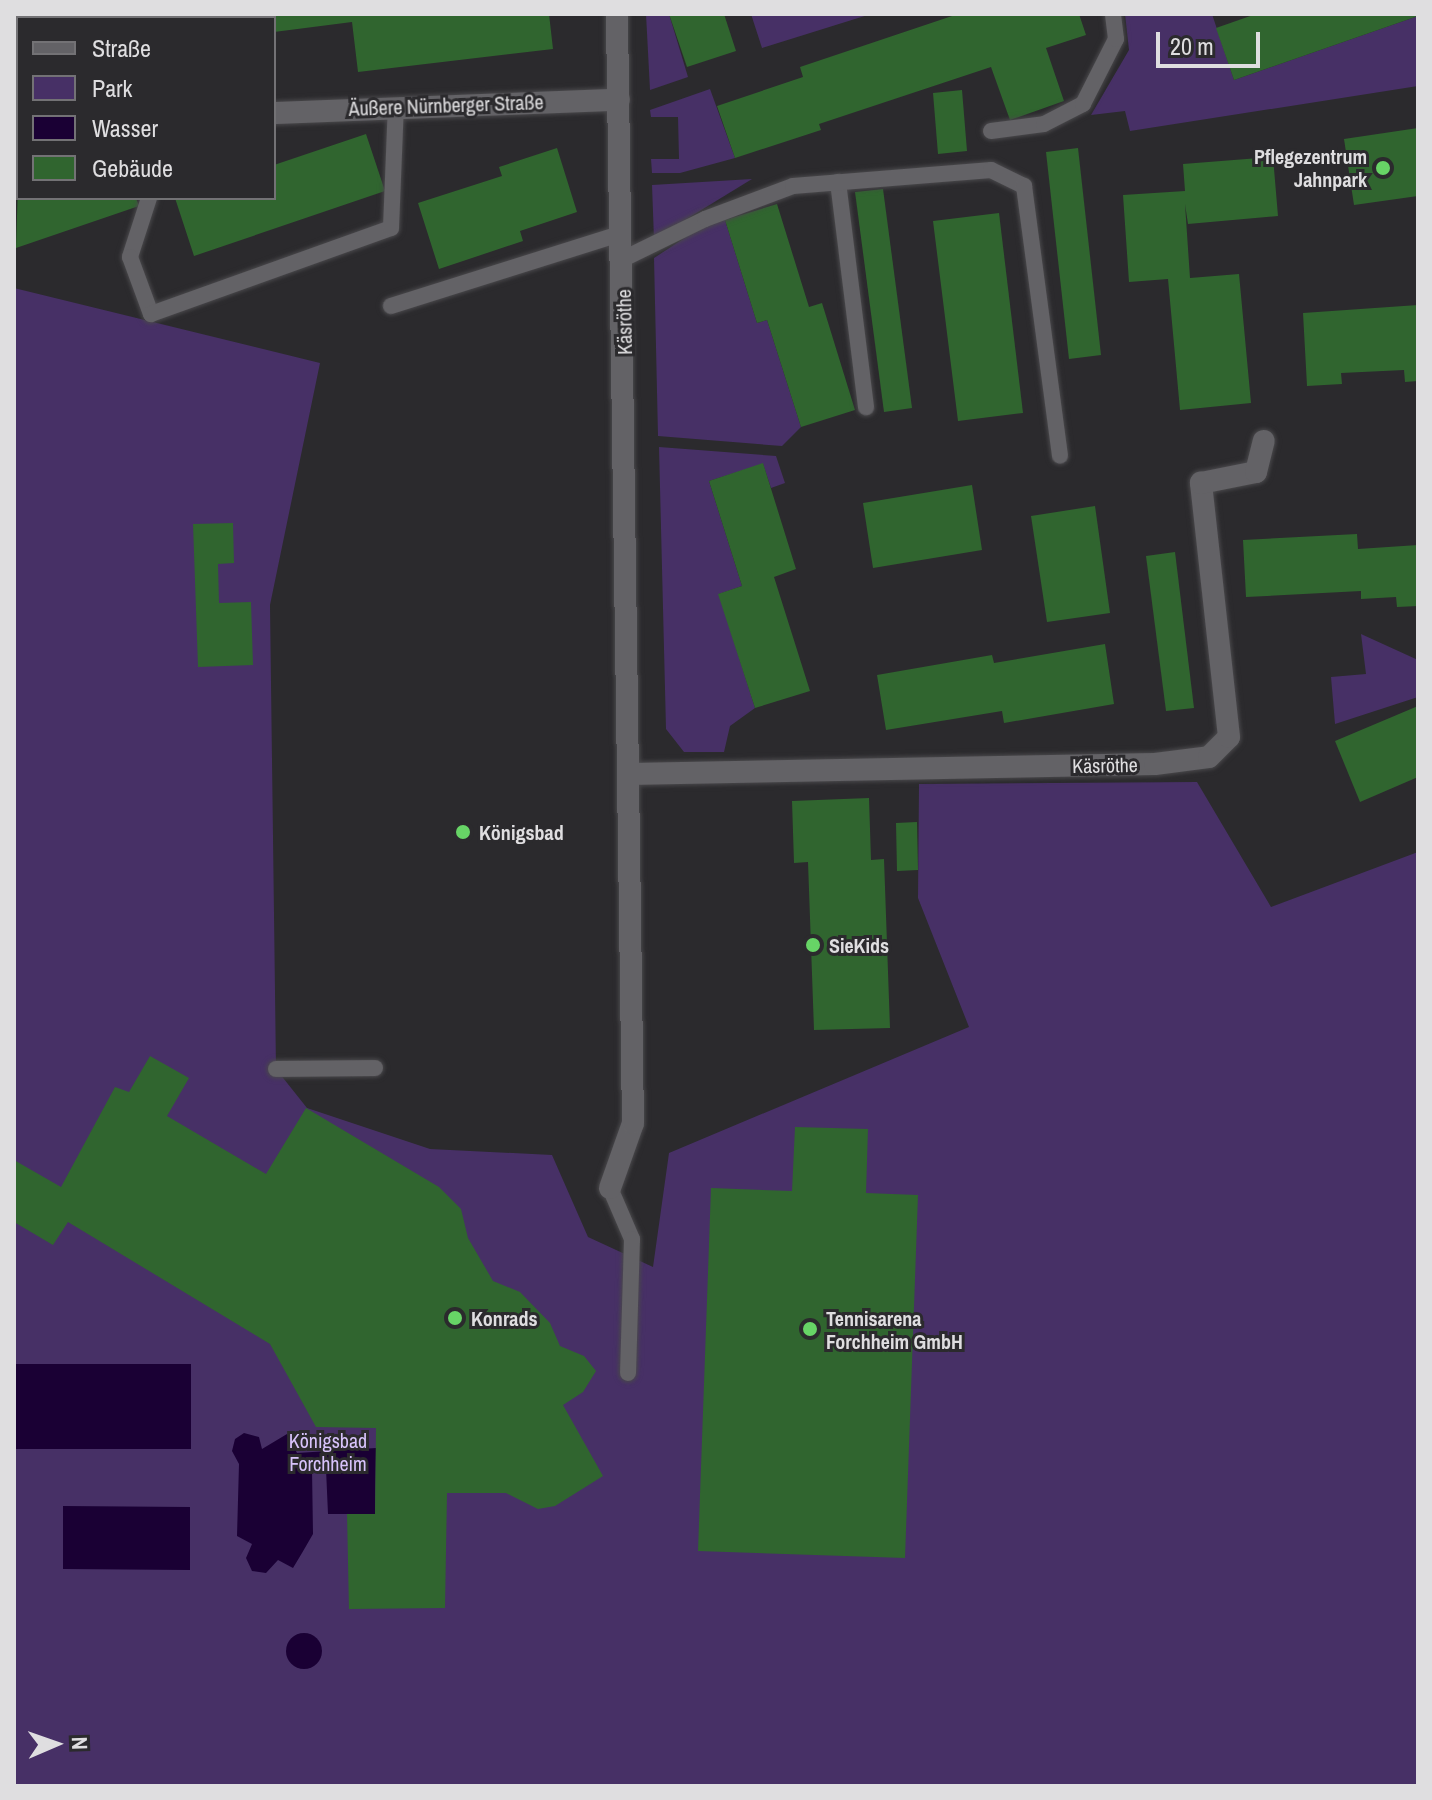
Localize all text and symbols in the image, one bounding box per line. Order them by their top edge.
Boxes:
legend [16,16,276,200]
scale bar [1160,16,1264,66]
text: 20 m [1170,30,1214,62]
text: Straße [92,32,151,64]
text: Park [92,72,132,104]
street label: Äußere Nürnberger Straße [348,90,544,120]
text: Wasser [92,112,158,144]
place label: Pflegezentrum Jahnpark [1254,144,1367,191]
text: Gebäude [92,152,173,184]
marker: Pflegezentrum Jahnpark [1374,159,1392,177]
street label: Käsröthe [611,289,637,355]
street label: Käsröthe [1072,752,1138,778]
place label: Königsbad [479,820,564,844]
marker: Königsbad [454,823,472,841]
place label: SieKids [829,933,889,957]
marker: SieKids [804,936,822,954]
place label: Konrads [471,1306,538,1330]
place label: Tennisarena Forchheim GmbH [826,1306,963,1353]
marker: Konrads [446,1309,464,1327]
marker: Tennisarena Forchheim GmbH [801,1320,819,1338]
park label: Königsbad Forchheim [289,1429,367,1476]
north arrow [16,1704,96,1784]
text: N [65,1736,95,1750]

